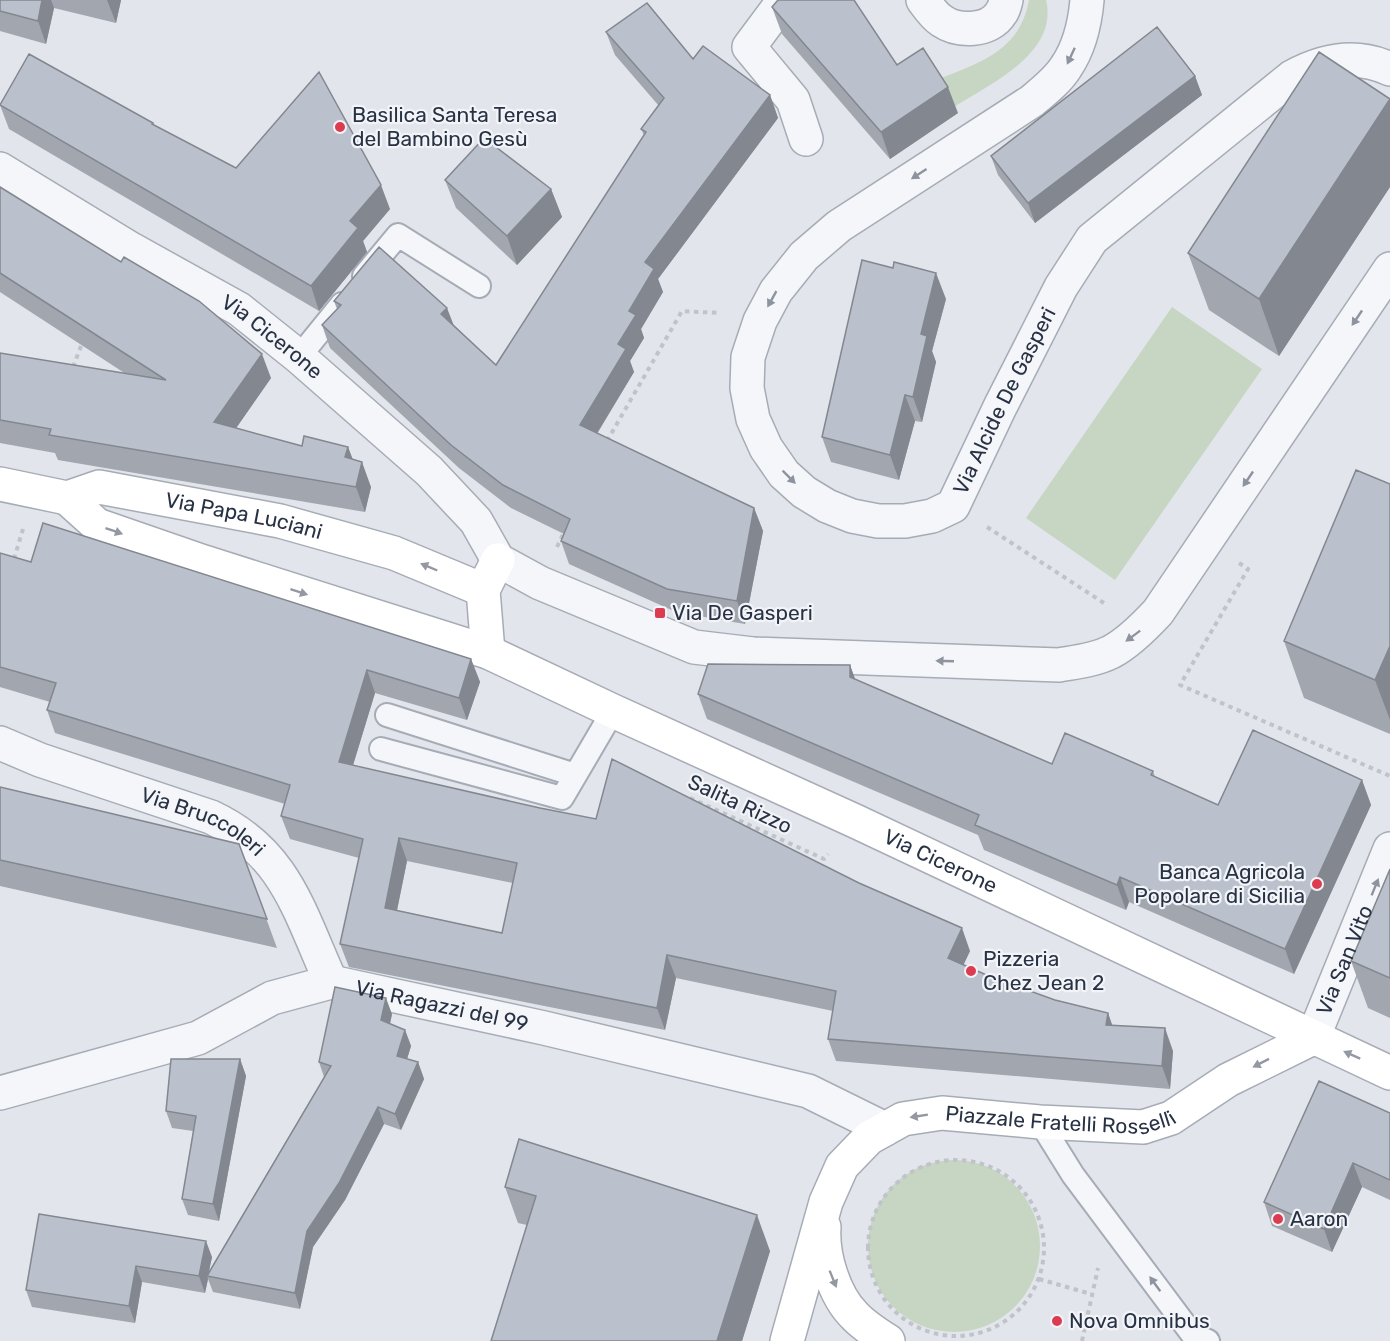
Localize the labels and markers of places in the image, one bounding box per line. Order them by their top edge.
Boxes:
place label: Basilica Santa Teresa del Bambino Gesù [352,102,557,151]
marker: Basilica Santa Teresa del Bambino Gesù [333,120,347,134]
place label: Via De Gasperi [672,600,813,625]
marker: Via De Gasperi [653,606,667,620]
place label: Banca Agricola Popolare di Sicilia [1134,859,1305,908]
marker: Banca Agricola Popolare di Sicilia [1310,877,1324,891]
place label: Pizzeria Chez Jean 2 [983,946,1104,995]
marker: Pizzeria Chez Jean 2 [964,964,978,978]
place label: Aaron [1290,1206,1348,1231]
marker: Aaron [1271,1212,1285,1226]
place label: Nova Omnibus [1069,1308,1210,1333]
marker: Nova Omnibus [1050,1314,1064,1328]

